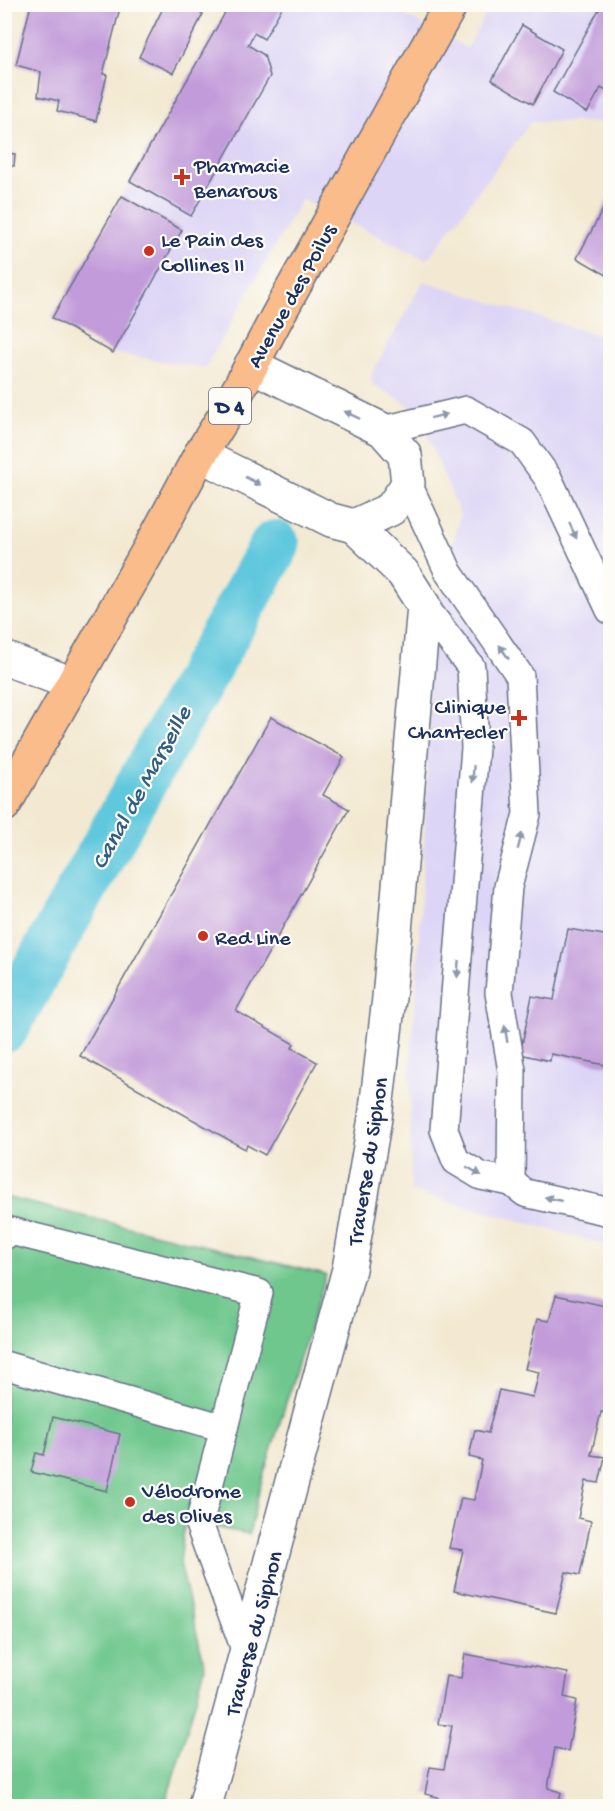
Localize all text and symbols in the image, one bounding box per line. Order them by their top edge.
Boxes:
place label: Pharmacie Benarous [193,155,290,206]
marker: Pharmacie Benarous [175,170,189,184]
street label: Avenue des Poilus [243,220,344,373]
place label: Le Pain des Collines II [161,229,264,280]
marker: Le Pain des Collines II [142,244,156,258]
road number: D 4 [209,388,251,424]
one-way arrow [343,410,360,420]
one-way arrow [430,411,449,421]
one-way arrow [244,476,261,486]
one-way arrow [569,522,578,539]
one-way arrow [498,645,510,661]
place label: Clinique Chantecler [408,696,508,747]
water label: Canal de Marseille [86,701,201,875]
marker: Clinique Chantecler [510,709,528,727]
one-way arrow [468,765,478,784]
one-way arrow [516,832,525,850]
place label: Red Line [215,927,291,953]
marker: Red Line [196,929,210,943]
one-way arrow [453,959,463,978]
one-way arrow [501,1024,510,1043]
street label: Traverse du Siphon [344,1075,396,1250]
one-way arrow [466,1166,483,1176]
one-way arrow [544,1194,563,1204]
place label: Vélodrome des Olives [141,1480,242,1531]
marker: Vélodrome des Olives [123,1495,137,1509]
street label: Traverse du Siphon [221,1548,291,1721]

